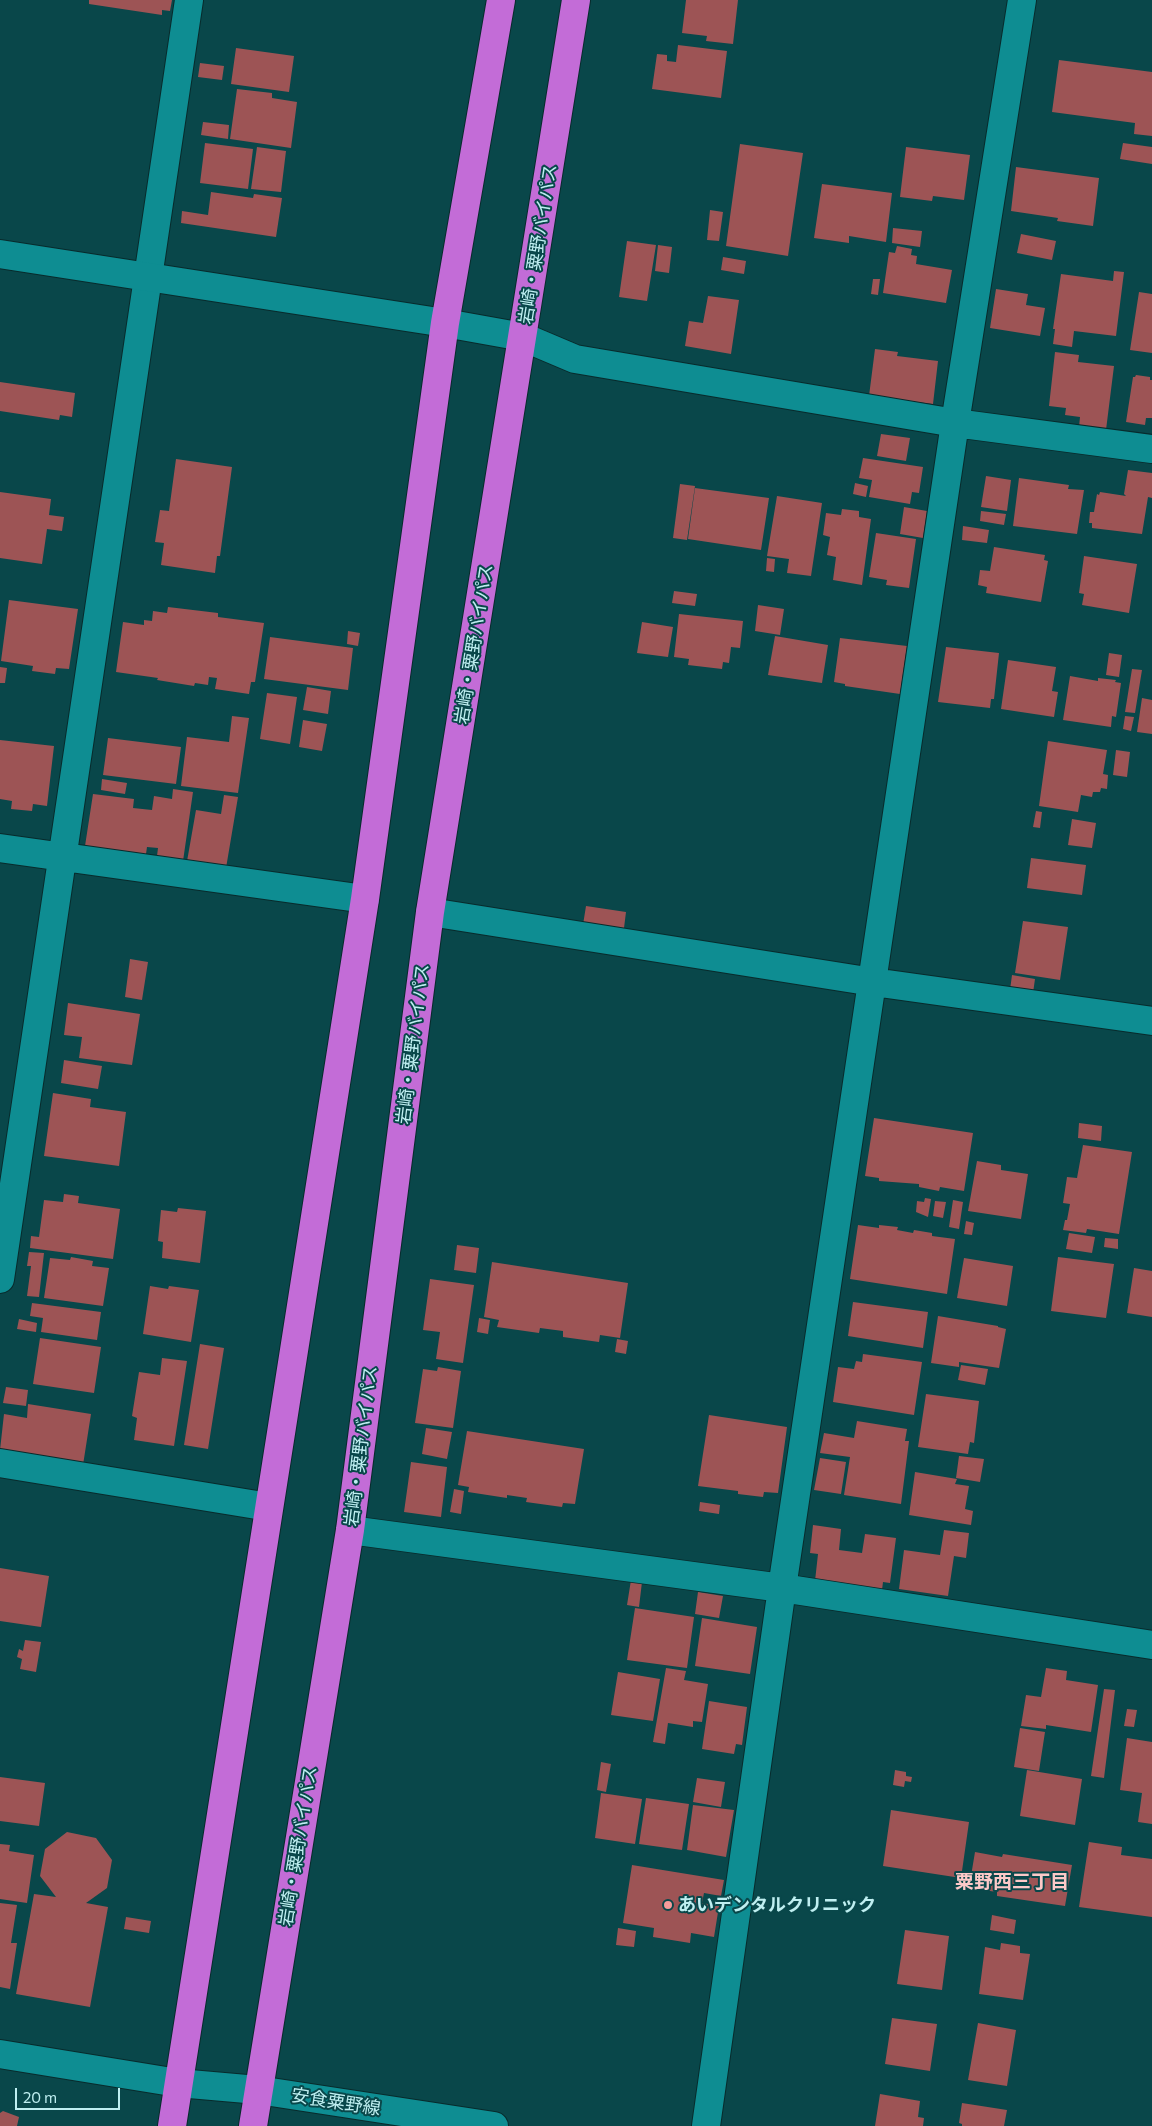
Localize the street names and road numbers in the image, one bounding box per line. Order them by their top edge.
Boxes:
street label: 岩崎・粟野バイパス [515,162,561,326]
street label: 岩崎・粟野バイパス [451,562,497,726]
street label: 岩崎・粟野バイパス [392,962,434,1126]
street label: 岩崎・粟野バイパス [340,1364,382,1528]
street label: 岩崎・粟野バイパス [275,1764,321,1928]
street label: 安食粟野線 [290,2084,382,2120]

